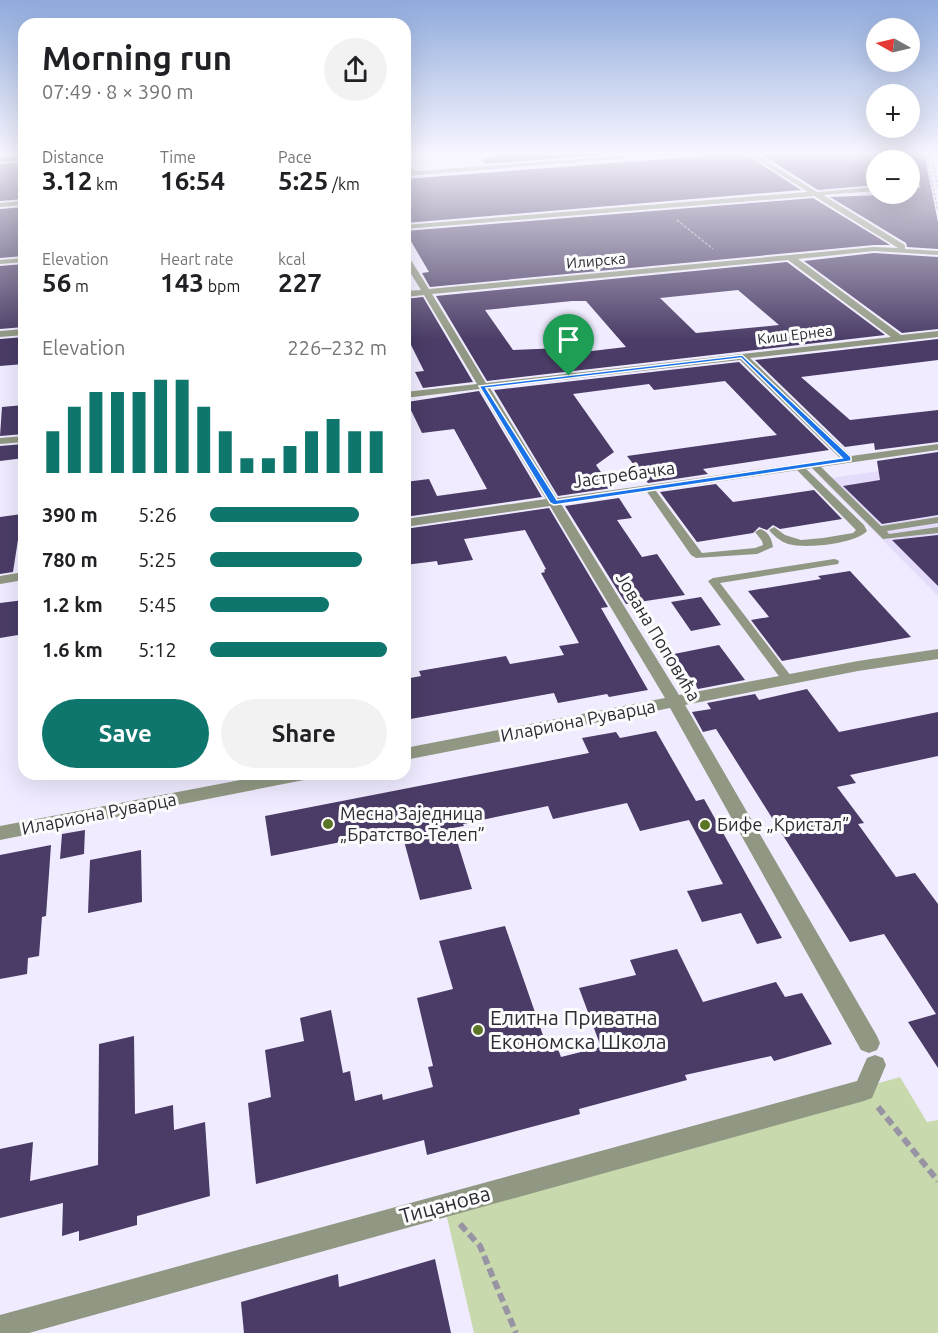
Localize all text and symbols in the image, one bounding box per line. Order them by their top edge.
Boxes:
north arrow [866,18,920,72]
map controls [866,18,920,204]
button: share [324,38,387,101]
text: Morning run [42,39,232,76]
text: 07:49 · 8 × 390 m [42,80,194,103]
button: + [866,84,920,138]
text: Distance [42,148,104,166]
text: Time [160,148,196,166]
text: Pace [278,148,312,166]
button: − [866,150,920,204]
text: 3.12 [42,166,92,195]
text: 16:54 [160,166,225,195]
text: 5:25 [278,166,328,195]
text: km [92,175,118,193]
text: /km [328,175,360,193]
street label: Илирска [566,249,626,272]
text: Elevation [42,250,109,268]
text: Heart rate [160,250,234,268]
text: kcal [278,250,306,268]
text: 56 [42,268,71,297]
text: 143 [160,268,204,297]
text: 227 [278,268,322,297]
text: m [71,277,89,295]
text: bpm [204,277,240,295]
pin [543,314,594,376]
street label: Киш Ернеа [756,321,833,348]
icon: arrive [552,323,585,356]
text: Elevation [42,336,125,359]
text: 226–232 m [288,336,387,359]
street label: Јастребачка [572,457,676,491]
text: 390 m [42,503,98,526]
text: 5:26 [138,503,177,526]
text: 780 m [42,548,98,571]
text: 5:25 [138,548,177,571]
street label: Јована Поповића [613,569,705,704]
text: 1.2 km [42,593,103,616]
text: 5:45 [138,593,177,616]
text: 1.6 km [42,638,103,661]
text: 5:12 [138,638,177,661]
street label: Илариона Руварца [499,695,657,745]
button: Save [42,699,209,768]
button: Share [221,699,387,768]
street label: Илариона Руварца [20,788,178,838]
place label: Месна Заједница „Братство-Телеп” [340,803,485,844]
place label: Бифе „Кристал” [717,814,849,834]
marker: Месна Заједница „Братство-Телеп” [321,817,335,831]
marker: Бифе „Кристал” [698,818,712,832]
place label: Елитна Приватна Економска Школа [490,1005,667,1053]
marker: Елитна Приватна Економска Школа [471,1023,485,1037]
street label: Тицанова [397,1180,493,1228]

